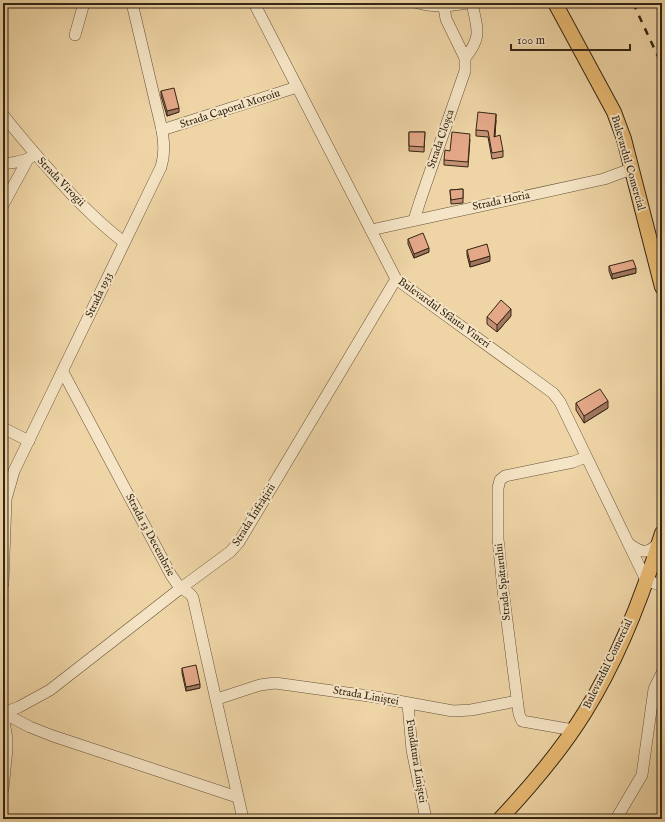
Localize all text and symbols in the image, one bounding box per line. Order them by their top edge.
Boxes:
scale bar [511,26,630,52]
text: 100 m [517,33,545,48]
street label: Strada Caporal Moroiu [178,86,282,132]
street label: Strada Cloșca [424,108,458,170]
street label: Bulevardul Comercial [608,114,648,212]
street label: Strada Virogii [34,154,88,210]
street label: Strada Horia [471,188,531,214]
street label: Strada 1933 [82,270,116,320]
street label: Bulevardul Sfânta Vineri [395,275,493,351]
street label: Strada Înfrățirii [229,481,279,549]
street label: Strada 13 Decembrie [122,491,178,579]
street label: Strada Spătarului [492,543,514,621]
street label: Bulevardul Comercial [580,617,636,711]
street label: Strada Liniștei [332,683,400,709]
street label: Fundătura Liniștei [402,718,430,804]

